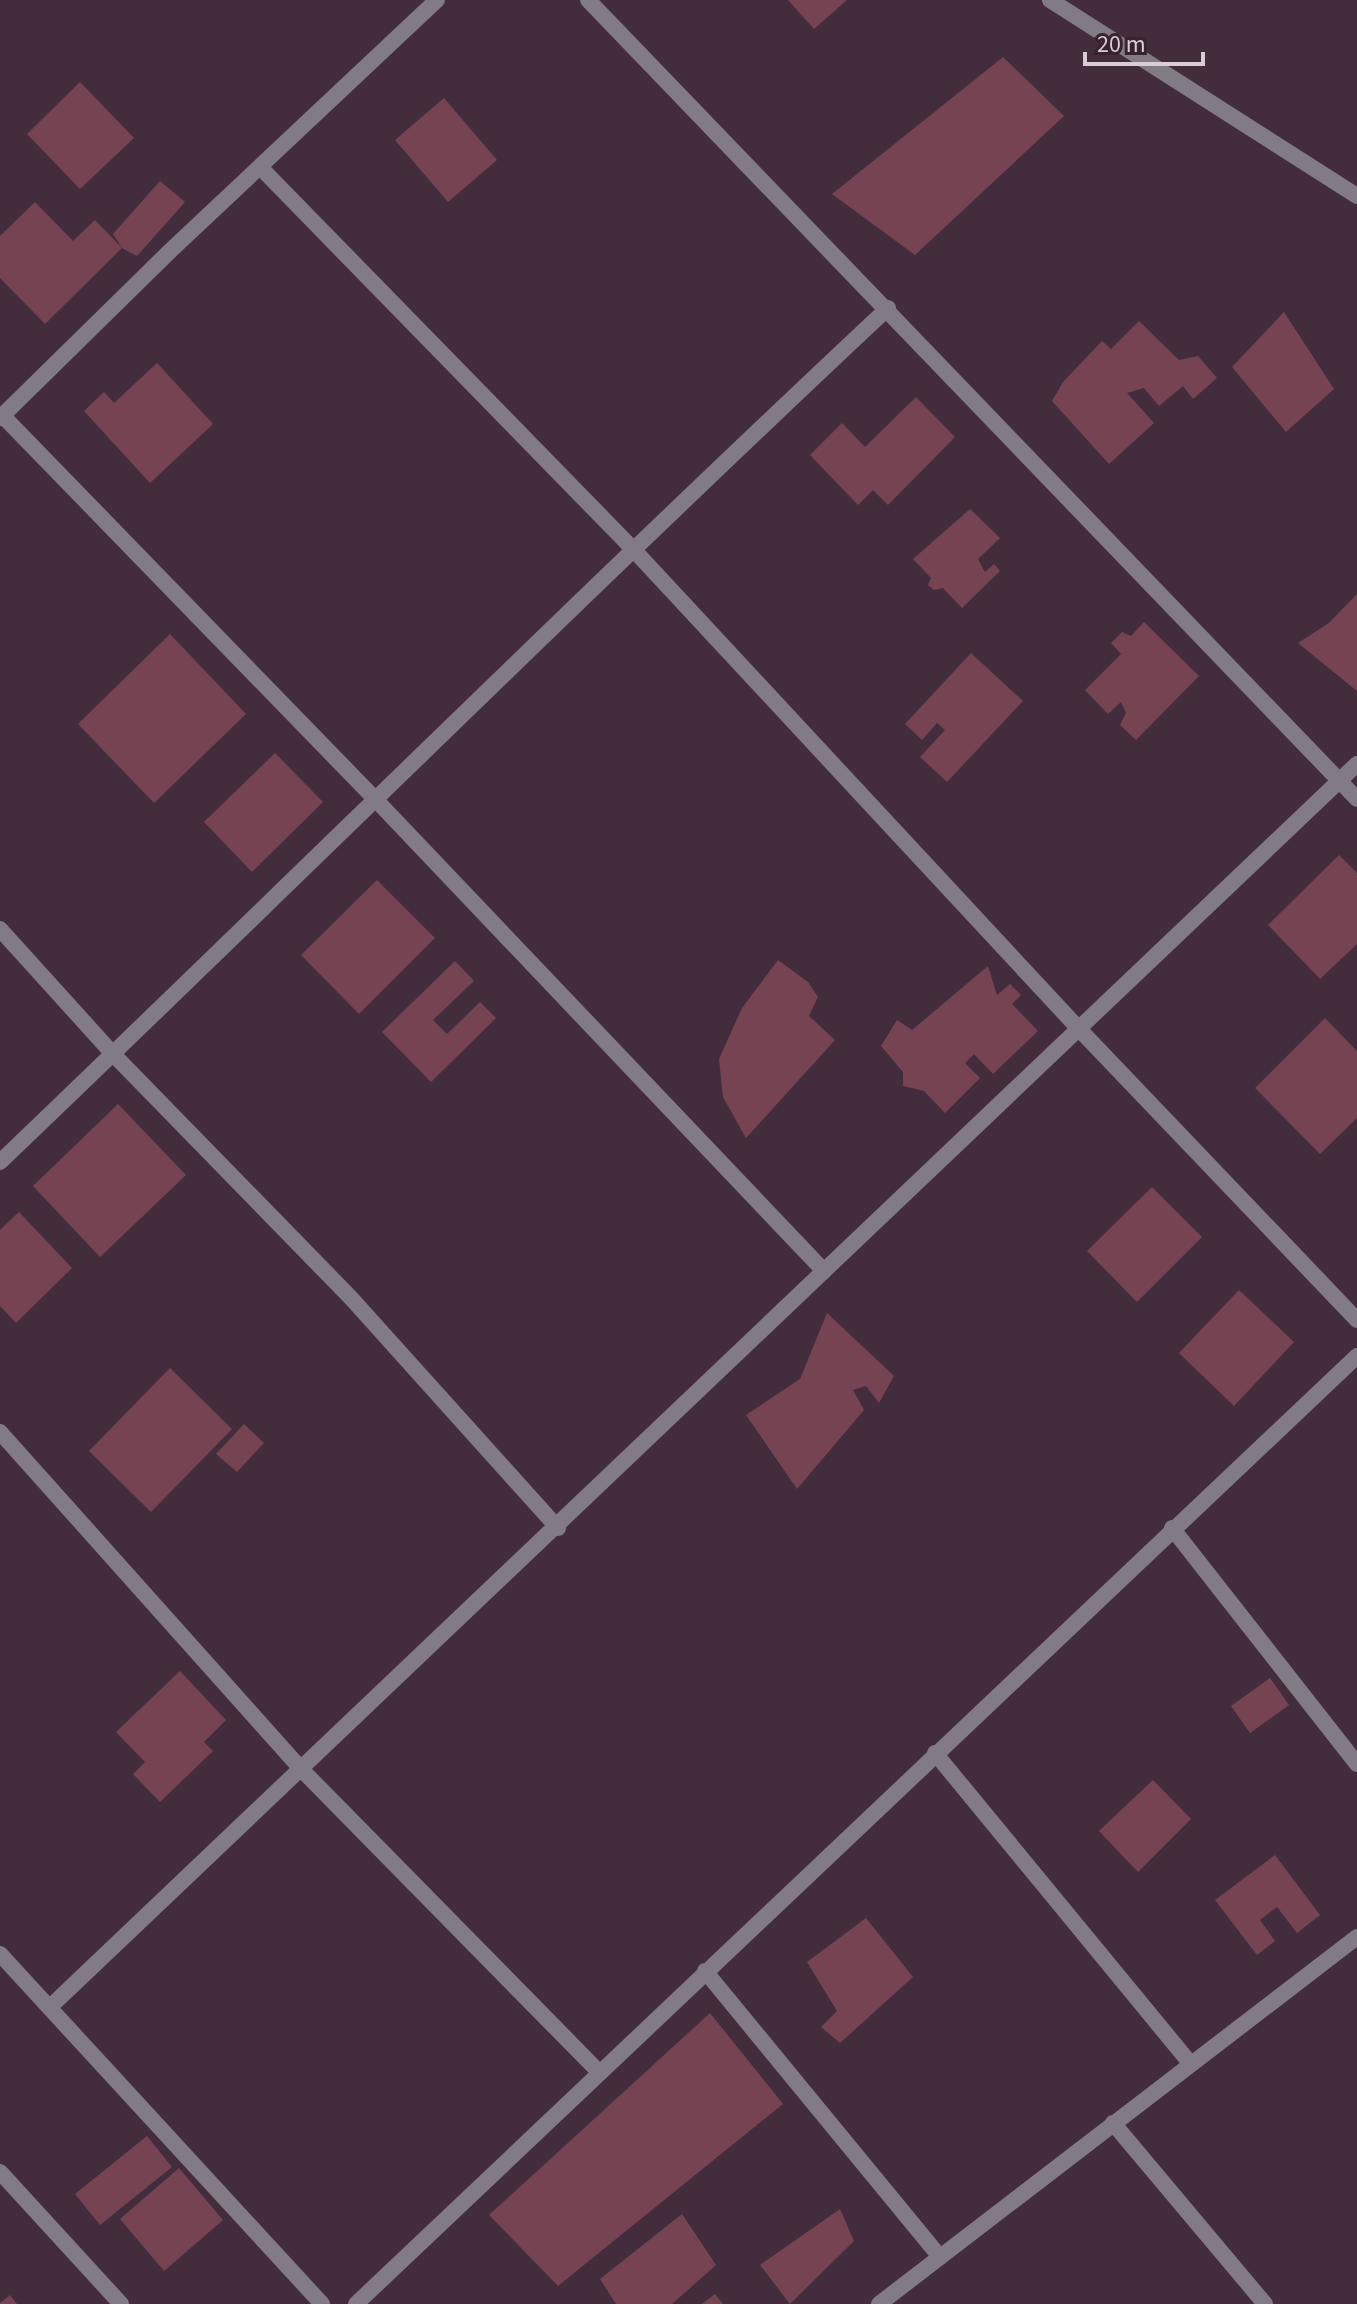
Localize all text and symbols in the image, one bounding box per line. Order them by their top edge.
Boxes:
scale bar [1085,16,1203,66]
text: 20 m [1097,27,1146,62]

